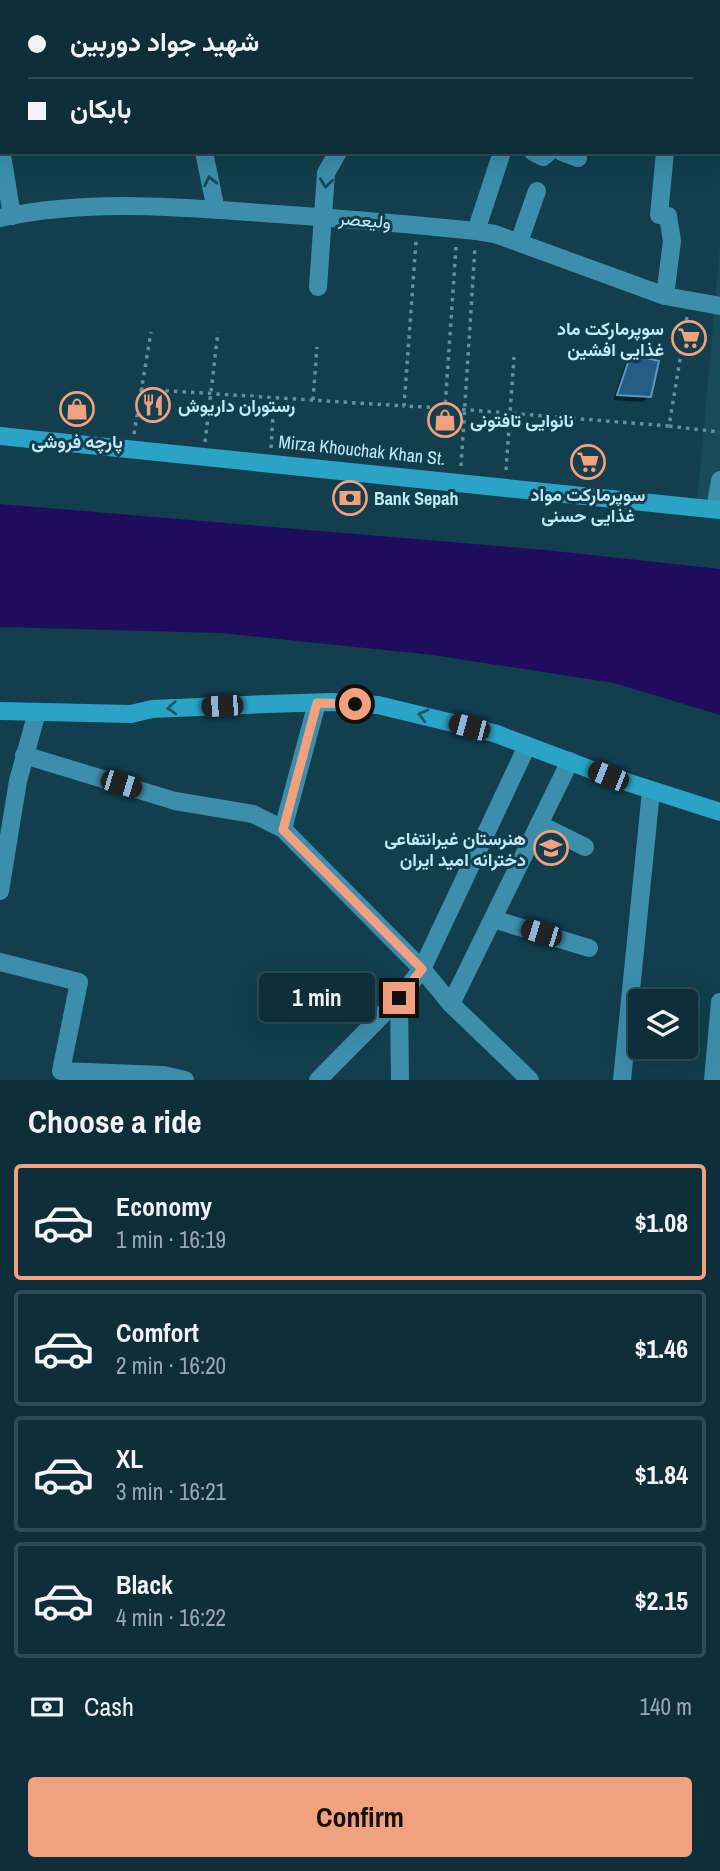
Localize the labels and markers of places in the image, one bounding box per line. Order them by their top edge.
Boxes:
place label: سوپرمارکت ماد غذایی افشین [557,316,664,362]
supermarket icon: سوپرمارکت ماد غذایی افشین [670,319,708,357]
restaurant icon: رستوران داریوش [134,386,172,424]
shop icon: پارچه فروشی [58,390,96,428]
place label: رستوران داریوش [178,393,295,418]
shop icon: نانوایی تافتونی [426,401,464,439]
place label: نانوایی تافتونی [470,408,574,433]
place label: پارچه فروشی [31,429,123,454]
supermarket icon: سوپرمارکت مواد غذایی حسنی [569,443,607,481]
bank icon: Bank Sepah [331,479,369,517]
place label: سوپرمارکت مواد غذایی حسنی [531,482,645,528]
place label: Bank Sepah [374,486,459,511]
place label: هنرستان غیرانتفاعی دخترانه امید ایران [384,826,526,872]
school or university icon: هنرستان غیرانتفاعی دخترانه امید ایران [532,829,570,867]

